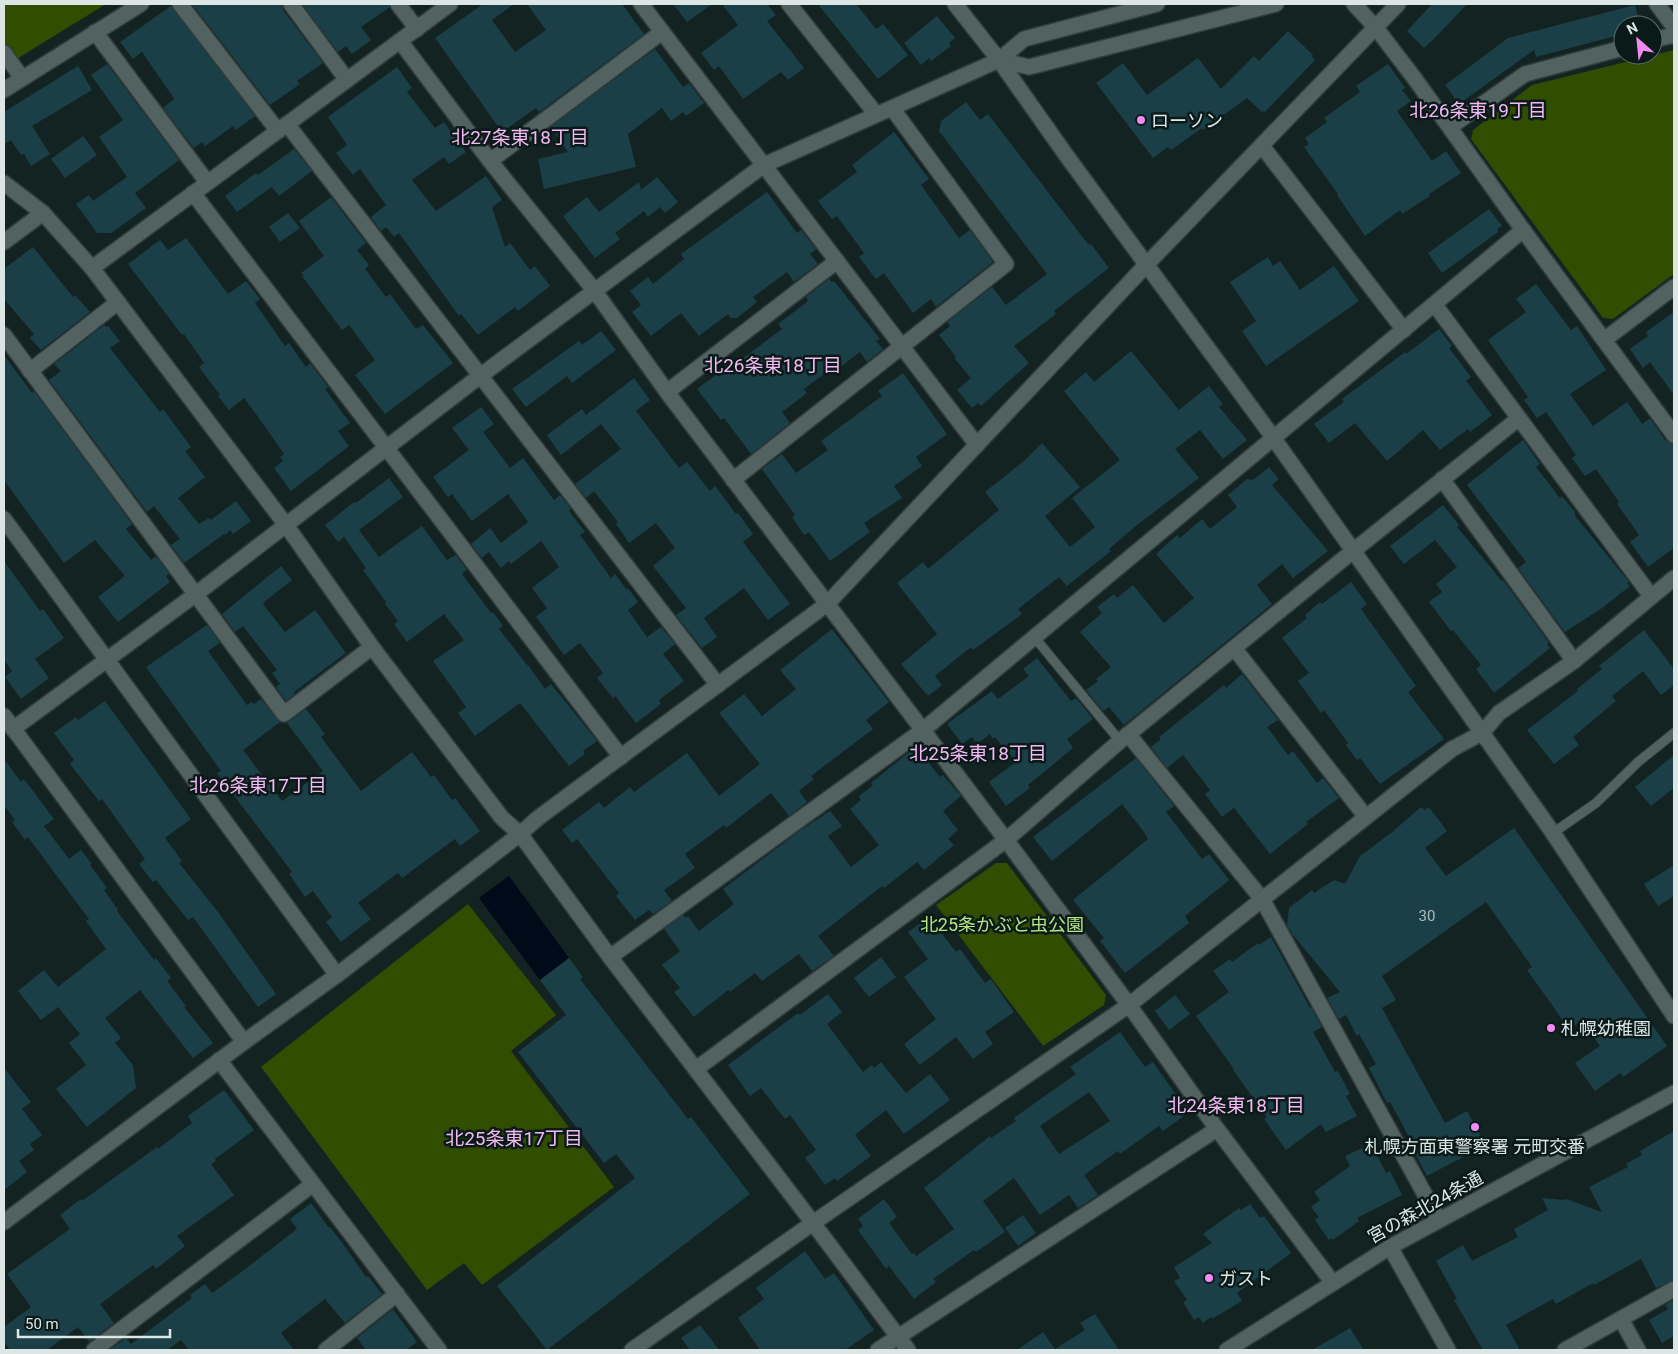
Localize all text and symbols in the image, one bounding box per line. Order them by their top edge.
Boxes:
north arrow [1613,15,1663,65]
text: N [1624,19,1640,38]
district label: 北26条東19丁目 [1409,99,1547,122]
place label: ローソン [1151,110,1223,131]
marker: ローソン [1135,114,1147,126]
district label: 北27条東18丁目 [451,126,589,149]
district label: 北26条東18丁目 [704,354,842,377]
district label: 北25条東18丁目 [909,742,1047,765]
district label: 北26条東17丁目 [189,774,327,797]
house number: 30 [1419,907,1435,925]
park label: 北25条かぶと虫公園 [920,914,1084,935]
place label: 札幌幼稚園 [1561,1018,1651,1039]
marker: 札幌幼稚園 [1545,1022,1557,1034]
district label: 北24条東18丁目 [1167,1094,1305,1117]
marker: 札幌方面東警察署 元町交番 [1469,1121,1481,1133]
district label: 北25条東17丁目 [445,1127,583,1150]
place label: 札幌方面東警察署 元町交番 [1365,1136,1585,1157]
street label: 宮の森北24条通 [1364,1167,1486,1247]
place label: ガスト [1219,1268,1273,1289]
marker: ガスト [1203,1272,1215,1284]
scale bar [18,1306,170,1338]
text: 50 m [25,1315,59,1333]

